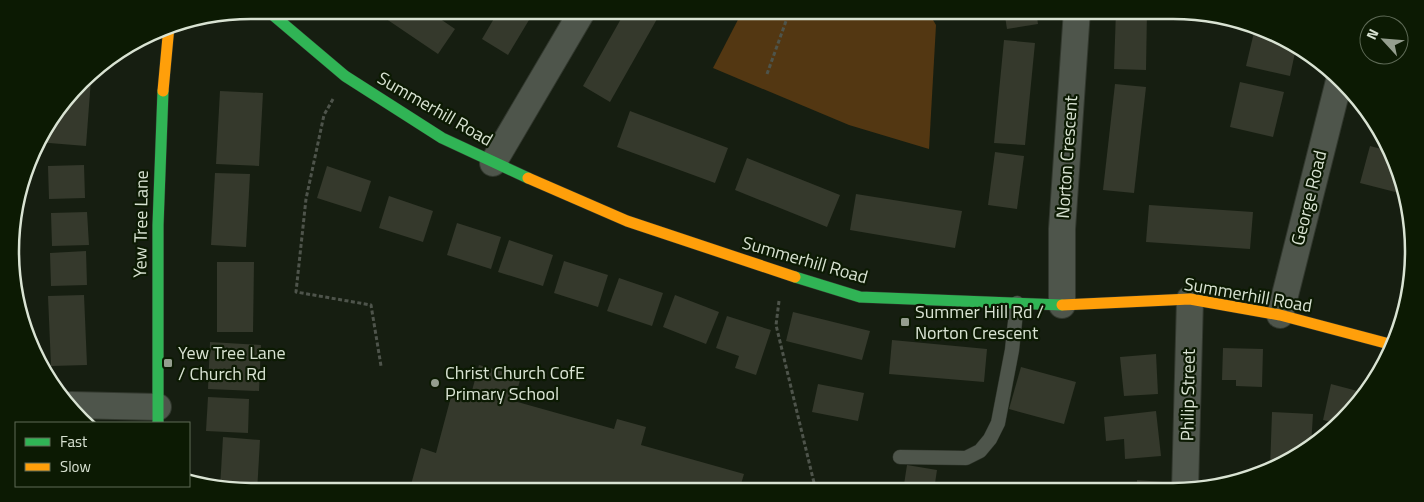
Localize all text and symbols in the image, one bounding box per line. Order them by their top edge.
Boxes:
north arrow [1359,15,1409,65]
text: N [1360,25,1383,43]
street label: Summerhill Road [372,64,498,153]
street label: Norton Crescent [1049,94,1084,219]
street label: George Road [1284,148,1333,248]
street label: Yew Tree Lane [126,170,155,278]
street label: Summerhill Road [739,229,871,290]
street label: Summerhill Road [1182,270,1314,319]
place label: Summer Hill Rd / Norton Crescent [915,298,1044,346]
marker: Summer Hill Rd / Norton Crescent [899,316,911,328]
place label: Yew Tree Lane / Church Rd [178,339,286,387]
street label: Philip Street [1173,348,1202,441]
marker: Yew Tree Lane / Church Rd [162,357,174,369]
place label: Christ Church CofE Primary School [445,359,585,407]
marker: Christ Church CofE Primary School [429,377,441,389]
legend [15,422,190,487]
text: Fast [60,430,88,453]
text: Slow [60,455,91,478]

